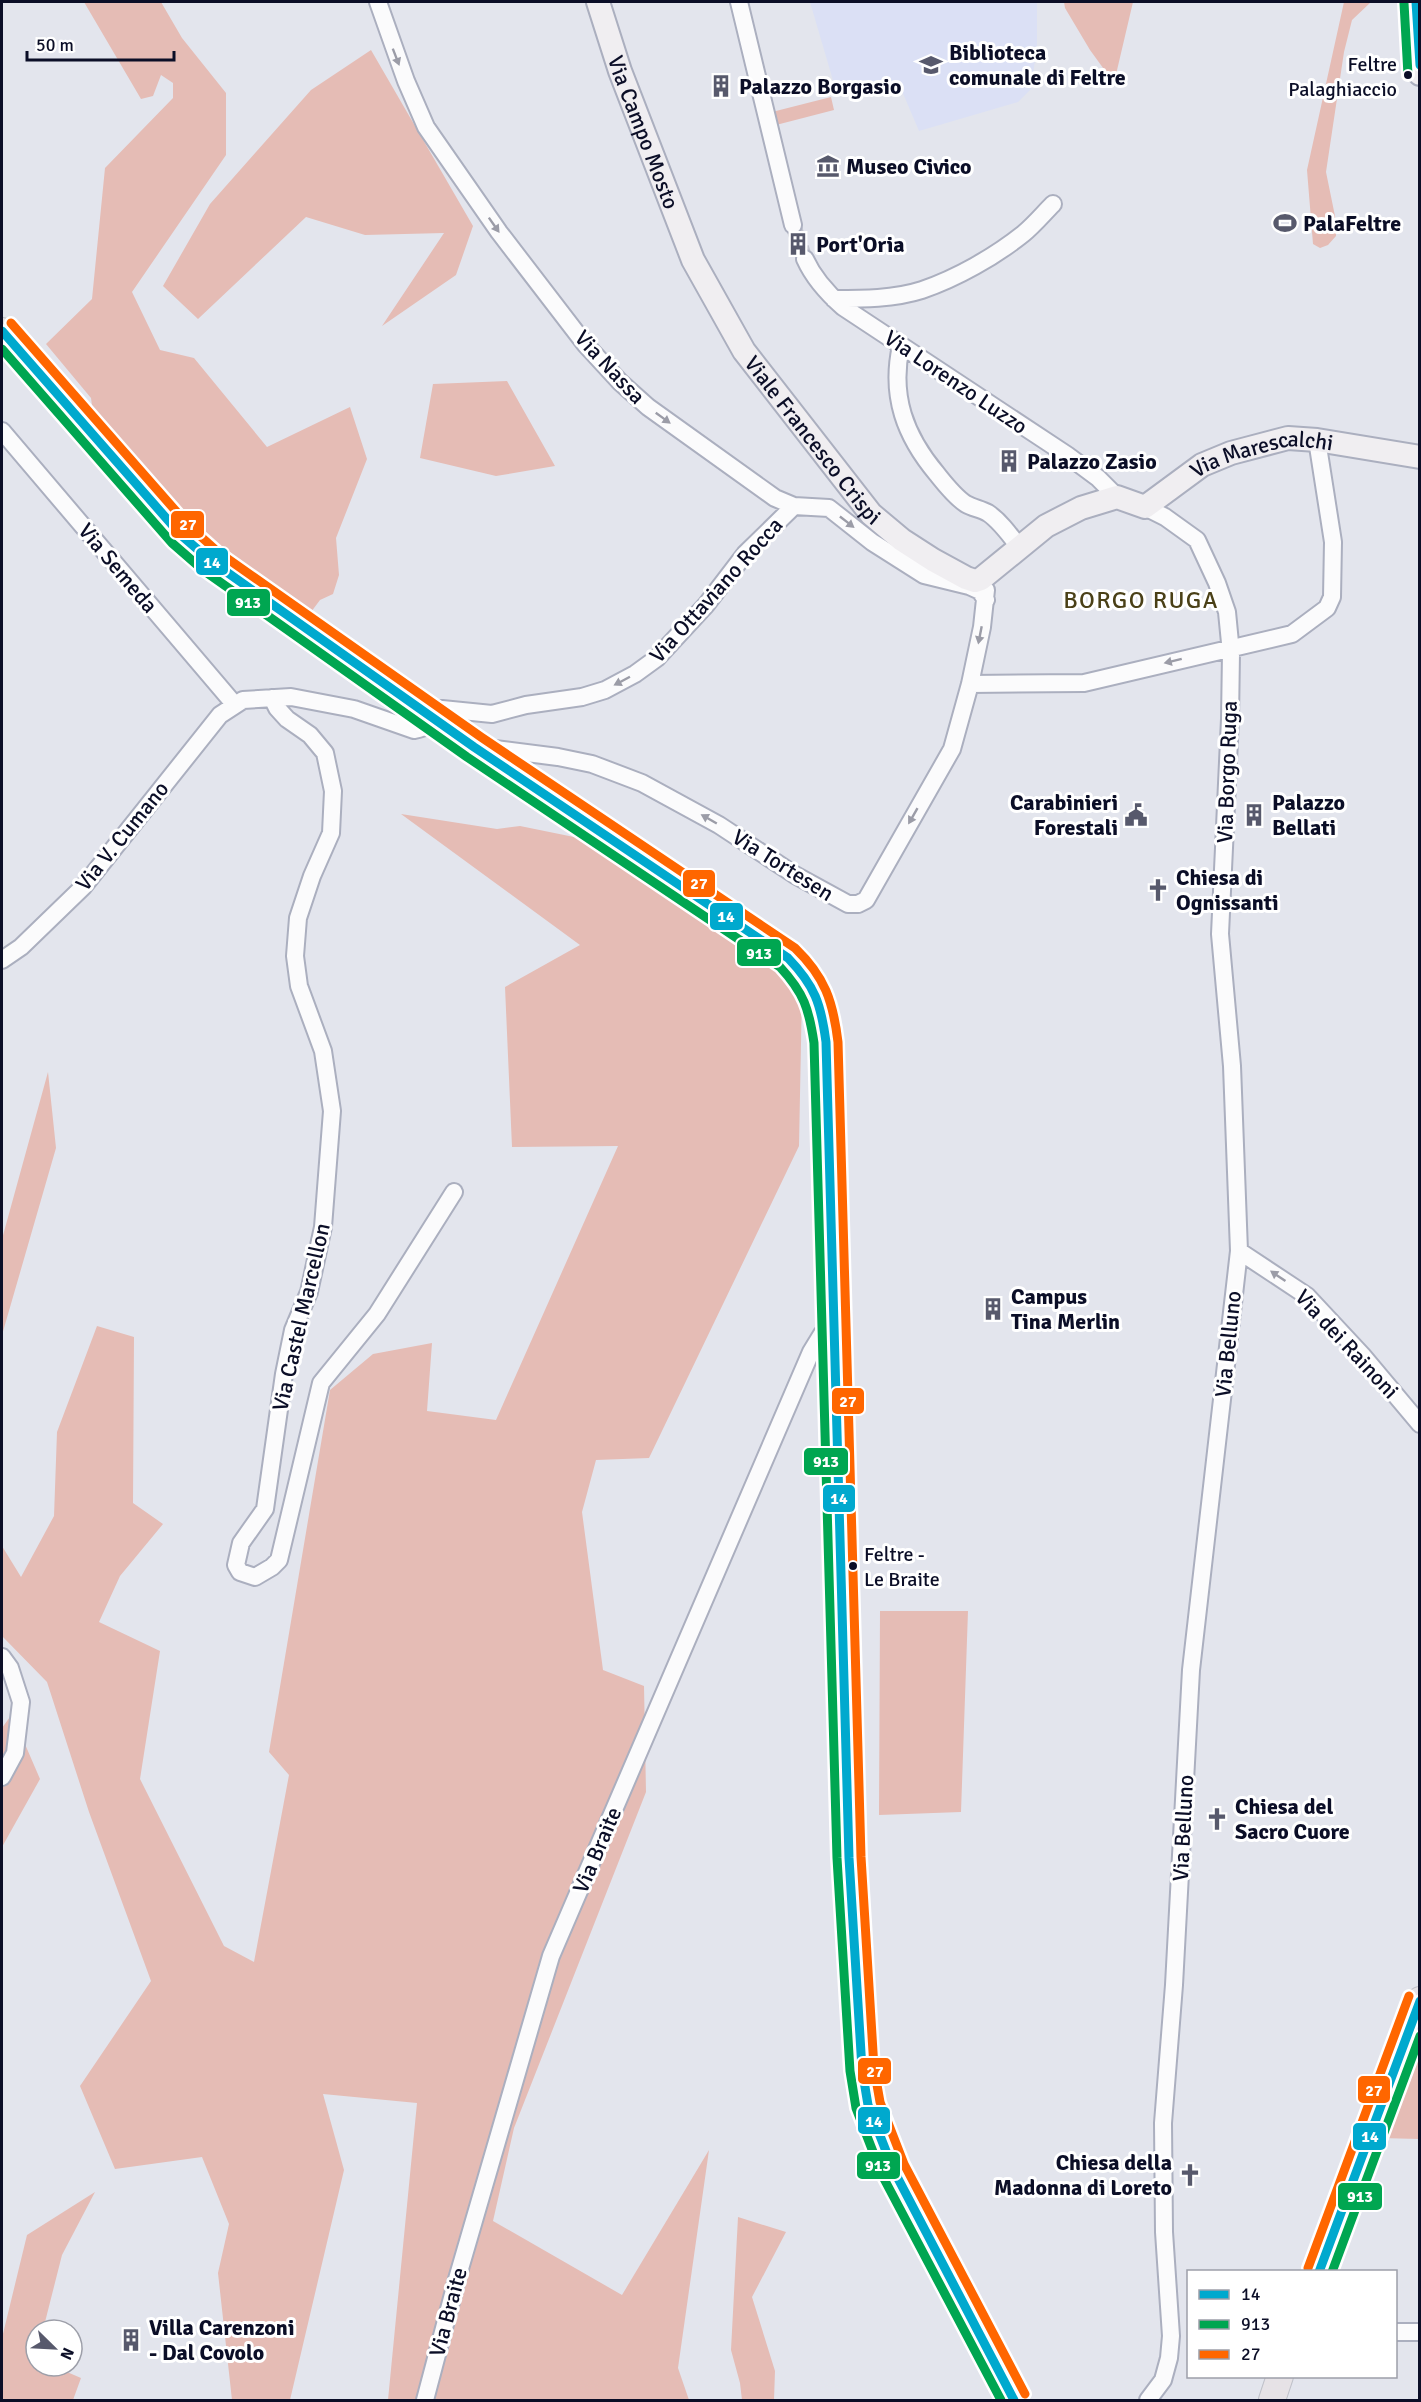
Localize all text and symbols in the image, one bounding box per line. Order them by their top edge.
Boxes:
scale bar [27,24,174,62]
text: 50 m [36,34,74,56]
place label: Biblioteca comunale di Feltre [949,39,1126,91]
one-way arrow [392,48,402,66]
street label: Via Campo Mosto [602,52,685,213]
school or university icon: Biblioteca comunale di Feltre [918,52,944,78]
place label: Feltre Palaghiaccio [1288,52,1397,102]
marker: Feltre Palaghiaccio [1402,69,1414,81]
building icon: Palazzo Borgasio [708,73,734,99]
place label: Palazzo Borgasio [739,73,901,100]
museum icon: Museo Civico [815,153,841,179]
place label: Museo Civico [846,153,972,180]
sports icon: PalaFeltre [1272,210,1298,236]
place label: PalaFeltre [1303,210,1401,237]
one-way arrow [488,216,500,232]
building icon: Port'Oria [785,231,811,257]
place label: Port'Oria [816,231,905,258]
street label: Via Nassa [569,324,651,410]
street label: Via Lorenzo Luzzo [879,324,1033,440]
street label: Viale Francesco Crispi [739,350,887,530]
one-way arrow [655,412,671,425]
street label: Via Marescalchi [1184,425,1335,483]
building icon: Palazzo Zasio [996,448,1022,474]
place label: Palazzo Zasio [1027,448,1157,475]
line badge: 27 [170,510,205,539]
street label: Via Ottaviano Rocca [644,512,788,668]
text: 27 [179,515,197,535]
one-way arrow [839,516,855,529]
street label: Via Semeda [73,518,163,618]
line badge: 14 [195,547,229,576]
text: 14 [203,553,221,573]
district label: BORGO RUGA [1063,585,1219,615]
line badge: 913 [226,588,271,617]
text: 913 [235,593,261,613]
one-way arrow [975,625,984,644]
one-way arrow [1164,656,1183,666]
one-way arrow [613,676,630,686]
street label: Via Borgo Ruga [1211,700,1243,844]
street label: Via V. Cumano [70,776,174,896]
place label: Carabinieri Forestali [1010,789,1118,841]
place label: Palazzo Bellati [1272,789,1345,841]
public building icon: Carabinieri Forestali [1123,802,1149,828]
building icon: Palazzo Bellati [1241,802,1267,828]
one-way arrow [908,807,918,824]
one-way arrow [700,814,717,824]
street label: Via Tortesen [727,823,839,907]
place label: Chiesa di Ognissanti [1176,864,1279,916]
line badge: 27 [682,869,716,898]
text: 27 [690,874,708,894]
church icon: Chiesa di Ognissanti [1145,877,1171,903]
line badge: 14 [709,902,744,931]
text: 14 [717,907,735,927]
line badge: 913 [736,938,782,967]
text: 913 [746,944,772,964]
street label: Via Castel Marcellon [266,1220,336,1414]
one-way arrow [1269,1271,1286,1282]
place label: Campus Tina Merlin [1011,1283,1120,1335]
street label: Via dei Rainoni [1289,1284,1405,1404]
street label: Via Belluno [1209,1289,1247,1399]
building icon: Campus Tina Merlin [980,1296,1006,1322]
line badge: 27 [831,1387,865,1415]
text: 27 [839,1392,857,1412]
line badge: 913 [803,1447,849,1476]
text: 913 [813,1452,839,1472]
line badge: 14 [822,1484,856,1513]
text: 14 [830,1489,848,1509]
place label: Feltre - Le Braite [864,1542,940,1592]
marker: Feltre - Le Braite [847,1560,859,1572]
street label: Via Belluno [1167,1774,1199,1882]
place label: Chiesa del Sacro Cuore [1235,1793,1350,1845]
street label: Via Braite [567,1803,627,1897]
church icon: Chiesa del Sacro Cuore [1204,1806,1230,1832]
line badge: 27 [857,2057,892,2085]
text: 27 [866,2062,884,2082]
line badge: 27 [1357,2075,1391,2104]
text: 27 [1365,2081,1383,2101]
line badge: 14 [857,2106,891,2135]
text: 14 [865,2112,883,2132]
line badge: 14 [1352,2122,1387,2151]
text: 14 [1361,2127,1379,2147]
place label: Chiesa della Madonna di Loreto [994,2149,1172,2201]
line badge: 913 [856,2151,901,2180]
text: 913 [865,2156,891,2176]
church icon: Chiesa della Madonna di Loreto [1177,2162,1203,2188]
line badge: 913 [1337,2182,1383,2211]
text: 913 [1347,2187,1373,2207]
street label: Via Braite [423,2265,473,2359]
legend [1187,2270,1397,2378]
text: 14 [1241,2283,1261,2305]
text: 913 [1241,2313,1270,2335]
place label: Villa Carenzoni - Dal Covolo [149,2314,294,2366]
north arrow [24,2318,84,2378]
building icon: Villa Carenzoni - Dal Covolo [118,2327,144,2353]
text: 27 [1241,2343,1260,2365]
text: N [55,2345,78,2363]

